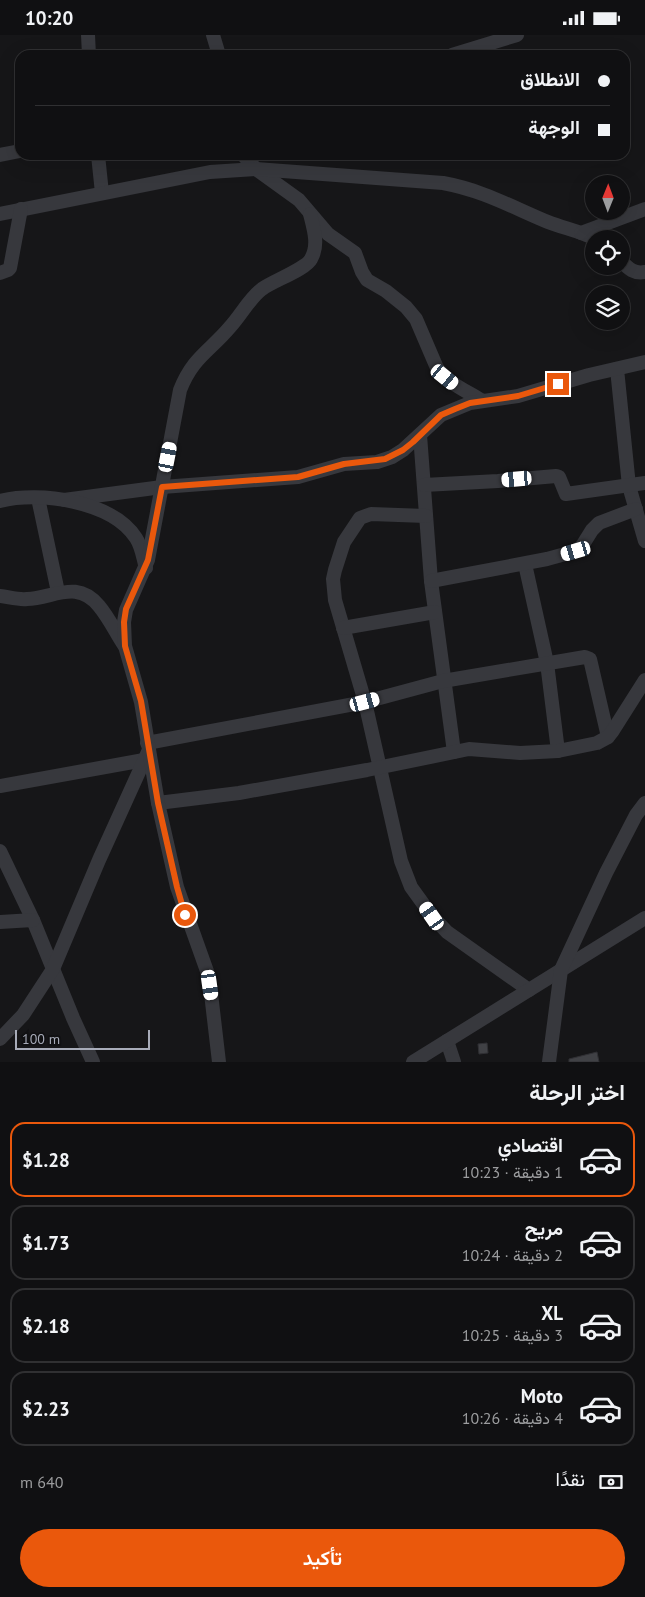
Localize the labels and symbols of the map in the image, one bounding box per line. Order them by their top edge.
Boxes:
north arrow [585,175,630,220]
car [428,362,461,392]
route end [547,373,569,395]
car [157,441,178,473]
car [501,470,532,488]
car [559,540,592,562]
car [348,691,381,713]
car [417,899,446,933]
route start [174,904,196,926]
car [200,969,219,1001]
scale bar [15,1027,150,1050]

